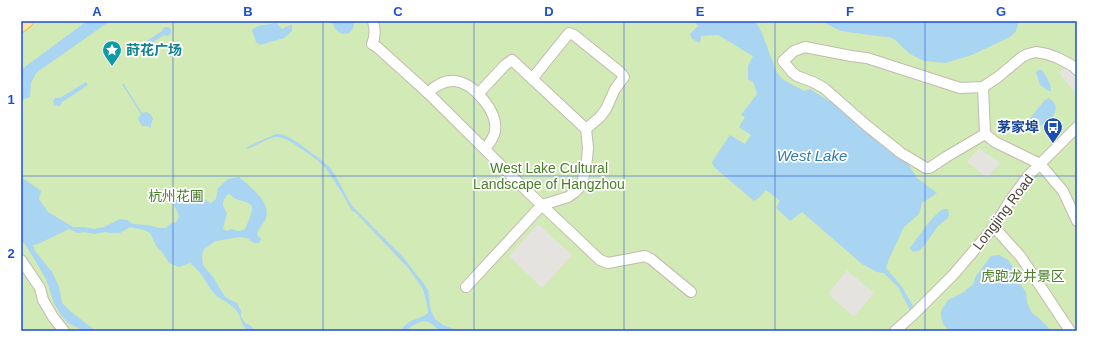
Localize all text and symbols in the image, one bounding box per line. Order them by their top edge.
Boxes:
text: A [92,4,102,19]
text: B [243,4,253,19]
text: C [393,4,403,19]
text: D [544,4,554,19]
text: E [696,4,705,19]
text: F [846,4,854,19]
text: G [996,4,1006,19]
place icon: 莳花广场 [101,39,123,67]
place label: 莳花广场 [126,42,182,58]
text: 1 [7,92,15,107]
bus stop icon: 茅家埠 [1042,116,1064,144]
place label: 茅家埠 [997,119,1039,135]
water label: West Lake [777,147,847,164]
park label: West Lake Cultural Landscape of Hangzhou [473,160,625,192]
street label: Longjing Road [969,171,1037,253]
park label: 杭州花圃 [148,188,204,204]
text: 2 [7,246,15,261]
park label: 虎跑龙井景区 [981,268,1065,284]

